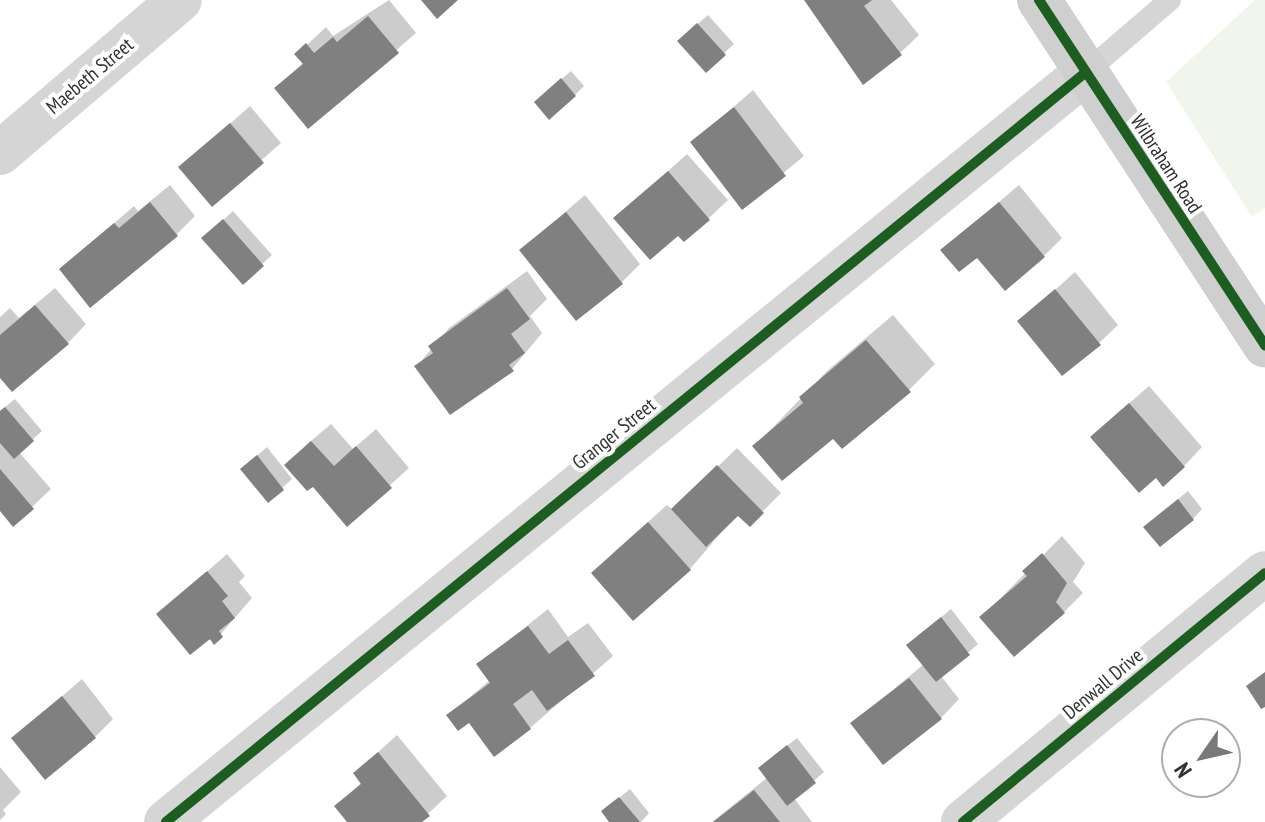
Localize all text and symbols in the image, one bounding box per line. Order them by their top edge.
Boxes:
street label: Maebeth Street [42,33,138,119]
street label: Wilbraham Road [1125,110,1207,218]
street label: Granger Street [568,393,660,475]
street label: Denwall Drive [1058,644,1148,724]
north arrow [1161,718,1241,798]
text: N [1168,758,1198,783]

